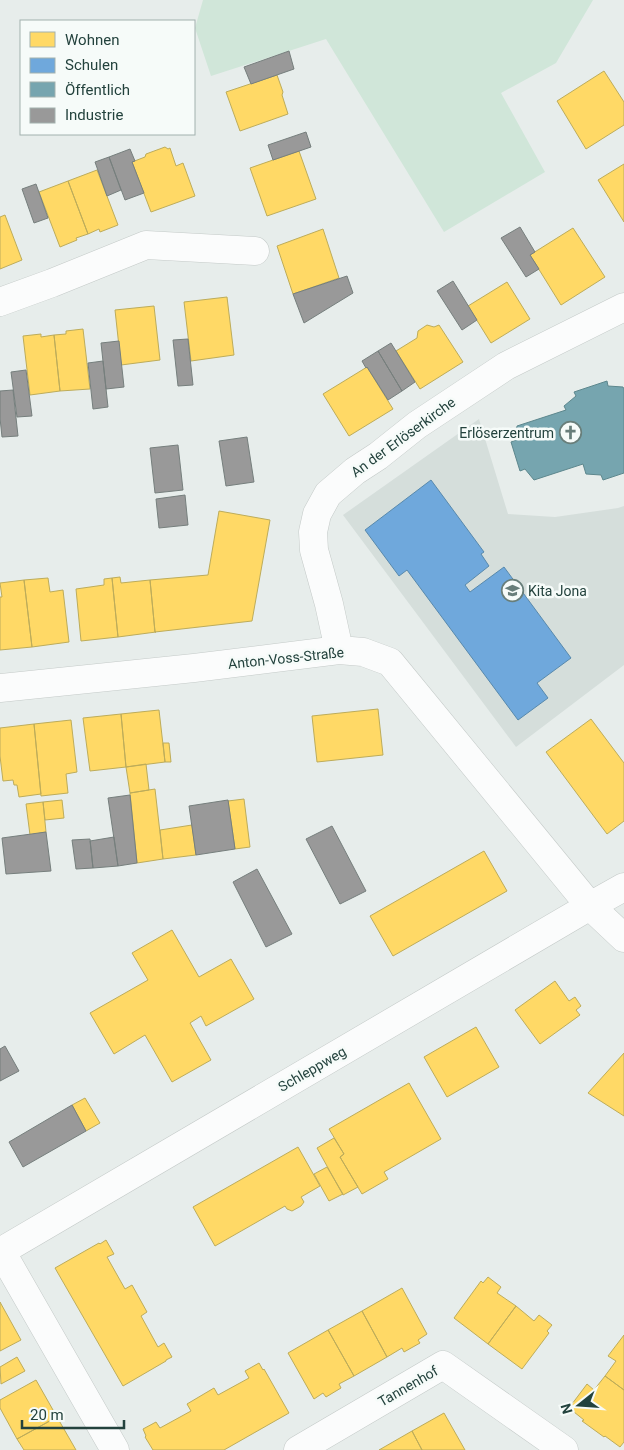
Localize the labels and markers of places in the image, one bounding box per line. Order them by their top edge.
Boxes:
church icon: Erlöserzentrum [558,421,582,445]
place label: Erlöserzentrum [459,425,554,441]
school or university icon: Kita Jona [500,579,524,603]
place label: Kita Jona [528,583,587,599]

